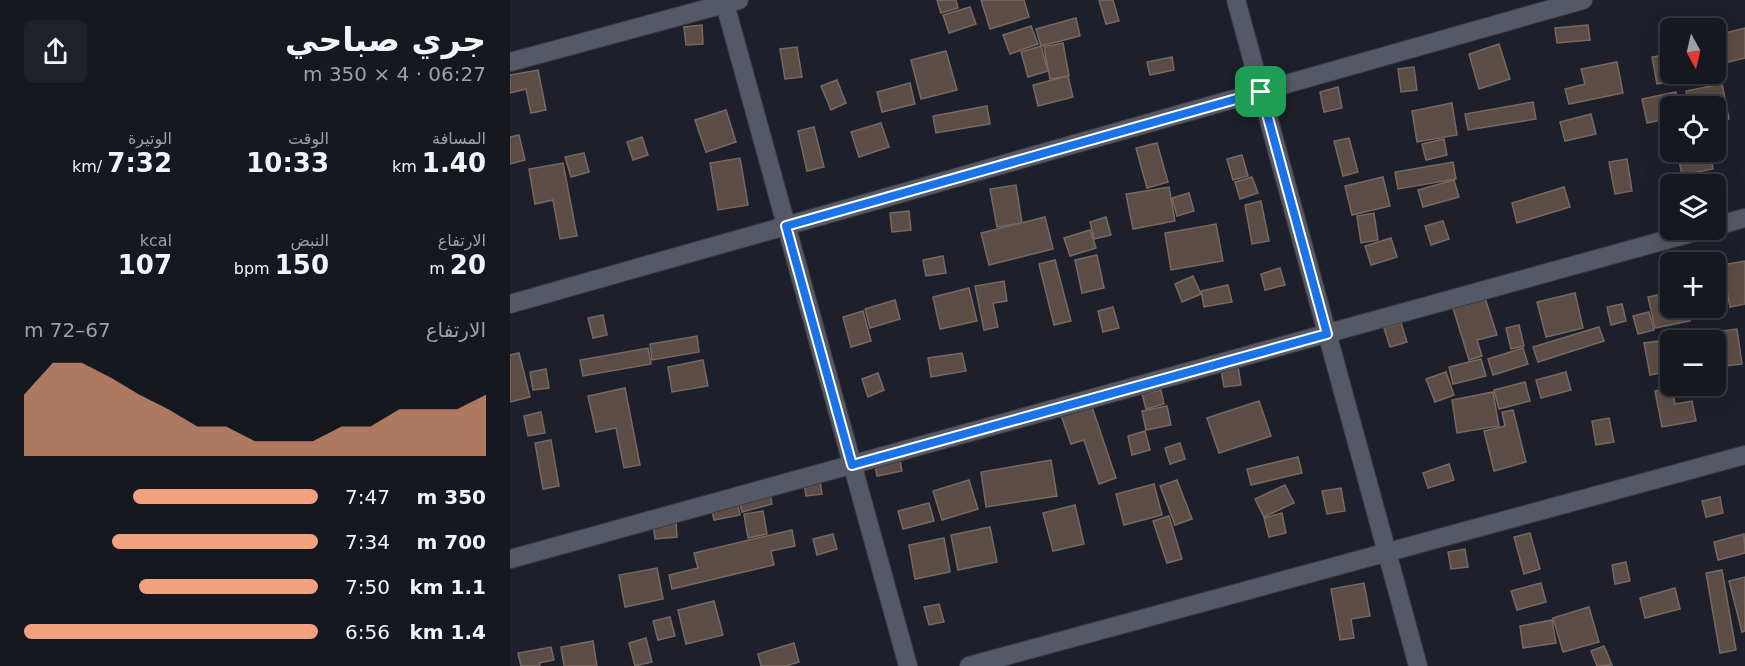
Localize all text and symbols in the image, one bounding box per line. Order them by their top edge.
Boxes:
north arrow [1660,18,1726,84]
map controls [1660,18,1726,396]
button: share [24,20,87,83]
text: جري صباحي [285,20,486,59]
text: 06:27 · 4 × 350 m [303,62,486,86]
pin [1235,66,1286,117]
icon: arrive [1244,75,1277,108]
button: locate [1660,96,1726,162]
text: الوتيرة [128,129,172,148]
text: الوقت [288,129,329,148]
text: المسافة [432,129,486,148]
text: 7:32 [107,148,172,178]
text: 10:33 [246,148,329,178]
text: 1.40 [422,148,486,178]
text: /km [72,157,107,176]
text: km [392,157,422,176]
button: layers [1660,174,1726,240]
text: kcal [140,231,172,250]
text: النبض [290,231,329,250]
text: الارتفاع [438,231,486,250]
text: 107 [118,250,172,280]
text: 150 [275,250,329,280]
text: 20 [450,250,486,280]
button: + [1660,252,1726,318]
text: bpm [234,259,275,278]
text: m [429,259,450,278]
text: 67–72 m [24,318,111,342]
text: الارتفاع [426,318,486,342]
button: − [1660,330,1726,396]
text: 7:47 [345,485,390,509]
text: 350 m [416,485,486,509]
text: 7:34 [345,530,390,554]
text: 700 m [416,530,486,554]
text: 7:50 [345,575,390,599]
text: 1.1 km [409,575,486,599]
text: 6:56 [345,620,390,644]
text: 1.4 km [409,620,486,644]

